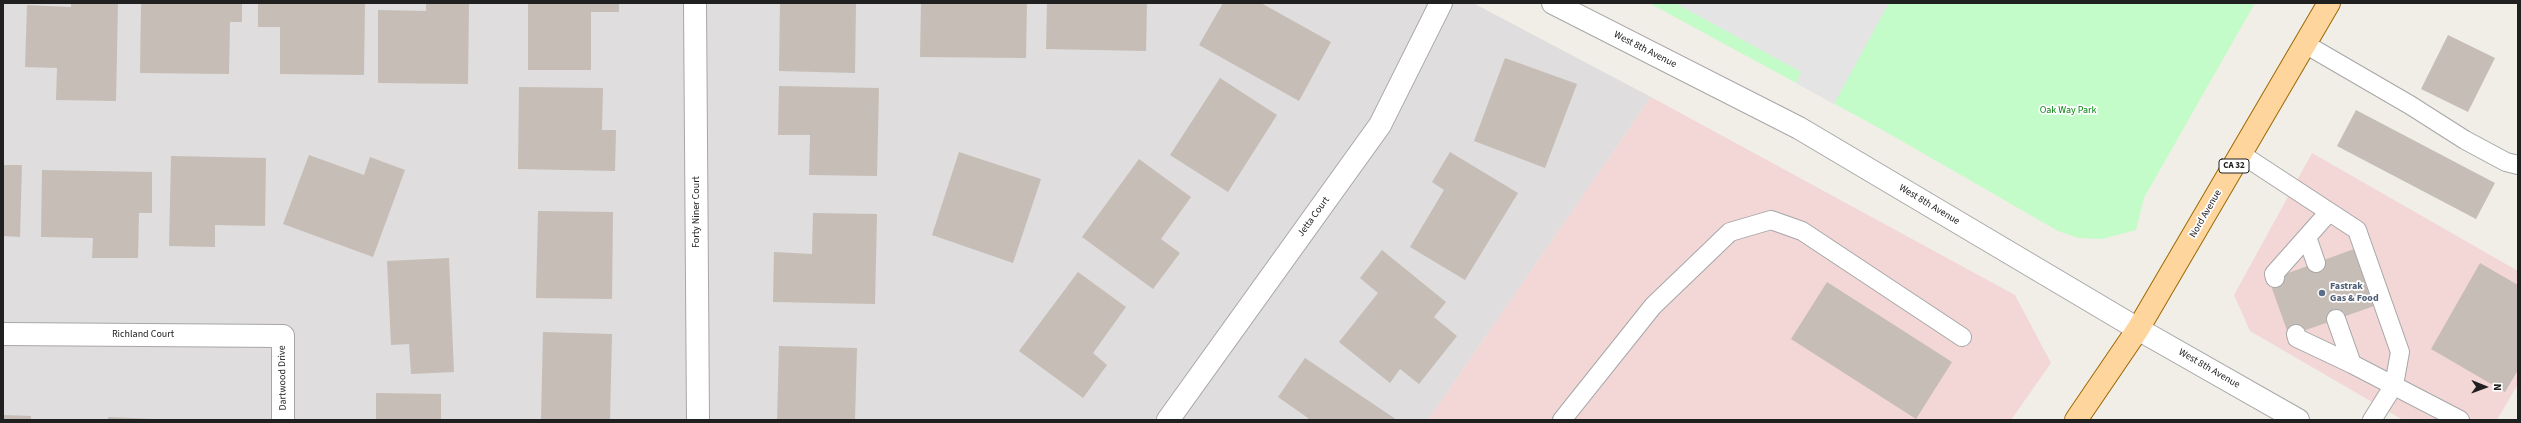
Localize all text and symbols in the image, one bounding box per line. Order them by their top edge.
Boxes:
street label: West 8th Avenue [1612,29,1678,71]
park label: Oak Way Park [2040,105,2096,117]
road number: CA 32 [2219,159,2249,173]
street label: Forty Niner Court [691,176,703,248]
street label: West 8th Avenue [1896,182,1962,228]
street label: Nord Avenue [2187,188,2225,240]
street label: Jetta Court [1295,195,1333,239]
place label: Fastrak Gas & Food [2330,281,2379,304]
marker: Fastrak Gas & Food [2317,288,2327,298]
street label: Richland Court [112,329,174,341]
street label: Dartwood Drive [276,345,290,411]
street label: West 8th Avenue [2176,347,2242,391]
north arrow [2465,367,2505,407]
text: N [2490,383,2505,391]

